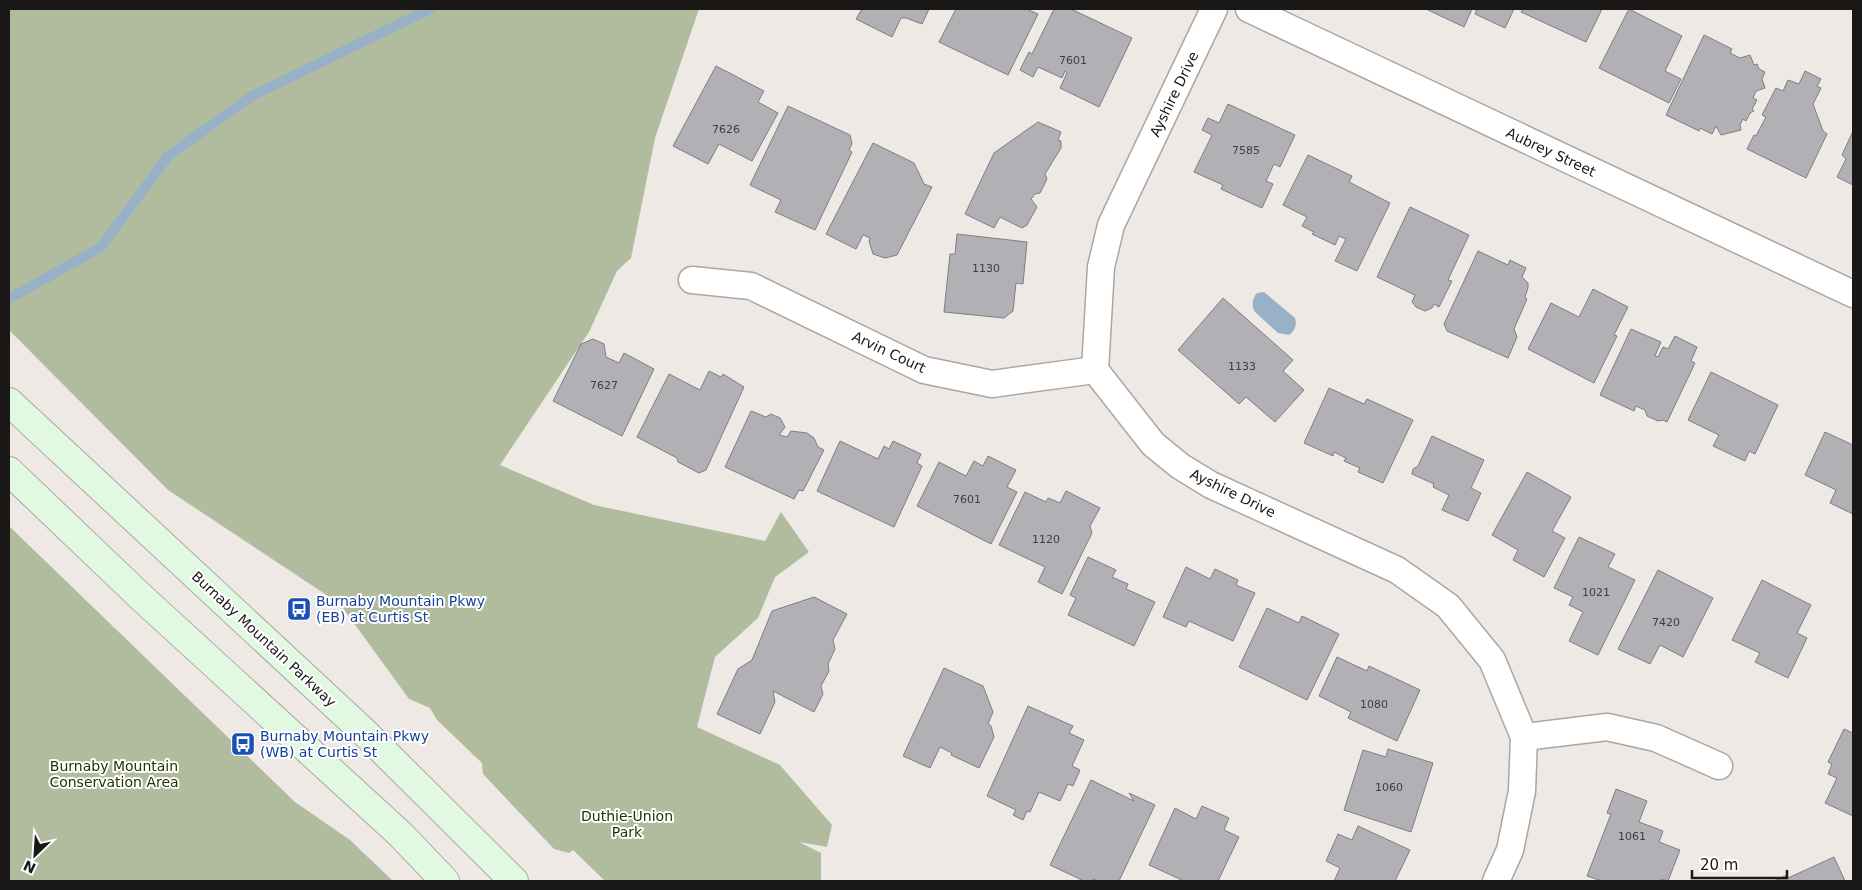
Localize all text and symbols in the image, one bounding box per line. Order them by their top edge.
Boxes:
street label: Ayshire Drive [1146,49,1202,139]
house number: 7601 [1059,54,1087,67]
house number: 7626 [712,123,740,136]
street label: Aubrey Street [1504,124,1599,180]
house number: 7585 [1232,144,1260,157]
house number: 1130 [972,262,1000,275]
street label: Arvin Court [850,328,929,376]
house number: 1133 [1228,360,1256,373]
house number: 7627 [590,379,618,392]
street label: Ayshire Drive [1188,465,1278,521]
house number: 7601 [953,493,981,506]
house number: 1120 [1032,533,1060,546]
street label: Burnaby Mountain Parkway [189,568,339,710]
house number: 1021 [1582,586,1610,599]
place label: Burnaby Mountain Pkwy (EB) at Curtis St [316,593,485,625]
bus stop icon: Burnaby Mountain Pkwy (EB) at Curtis St [286,596,312,622]
house number: 7420 [1652,616,1680,629]
house number: 1080 [1360,698,1388,711]
place label: Burnaby Mountain Pkwy (WB) at Curtis St [260,728,429,760]
bus stop icon: Burnaby Mountain Pkwy (WB) at Curtis St [230,731,256,757]
park label: Burnaby Mountain Conservation Area [49,758,179,790]
house number: 1060 [1375,781,1403,794]
park label: Duthie-Union Park [581,808,673,840]
north arrow [10,830,60,880]
house number: 1061 [1618,830,1646,843]
scale bar [1692,848,1787,880]
text: 20 m [1700,856,1738,874]
text: N [21,857,38,877]

